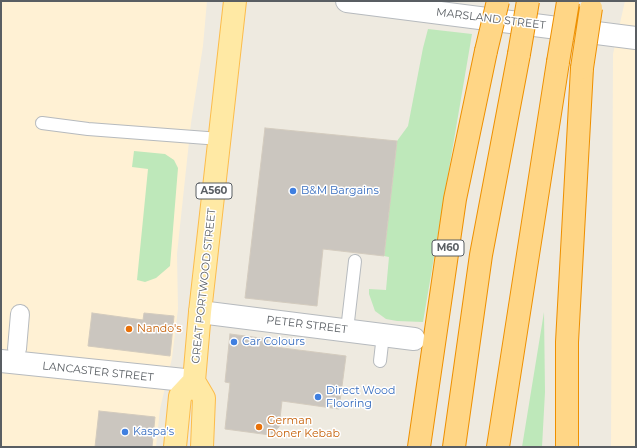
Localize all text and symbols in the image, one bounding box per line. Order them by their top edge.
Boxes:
street label: MARSLAND STREET [435,6,547,32]
road number: A560 [196,183,232,199]
place label: B&M Bargains [301,184,379,198]
marker: B&M Bargains [288,186,298,196]
street label: GREAT PORTWOOD STREET [189,208,219,364]
road number: M60 [432,240,464,256]
street label: PETER STREET [266,313,348,337]
place label: Nando's [137,322,182,336]
marker: Nando's [124,324,134,334]
place label: Car Colours [242,335,305,349]
marker: Car Colours [229,337,239,347]
street label: LANCASTER STREET [42,360,154,384]
place label: Direct Wood Flooring [326,384,395,410]
marker: Direct Wood Flooring [313,392,323,402]
place label: German Doner Kebab [267,414,340,440]
marker: German Doner Kebab [254,422,264,432]
place label: Kaspa's [133,425,174,439]
marker: Kaspa's [120,427,130,437]

